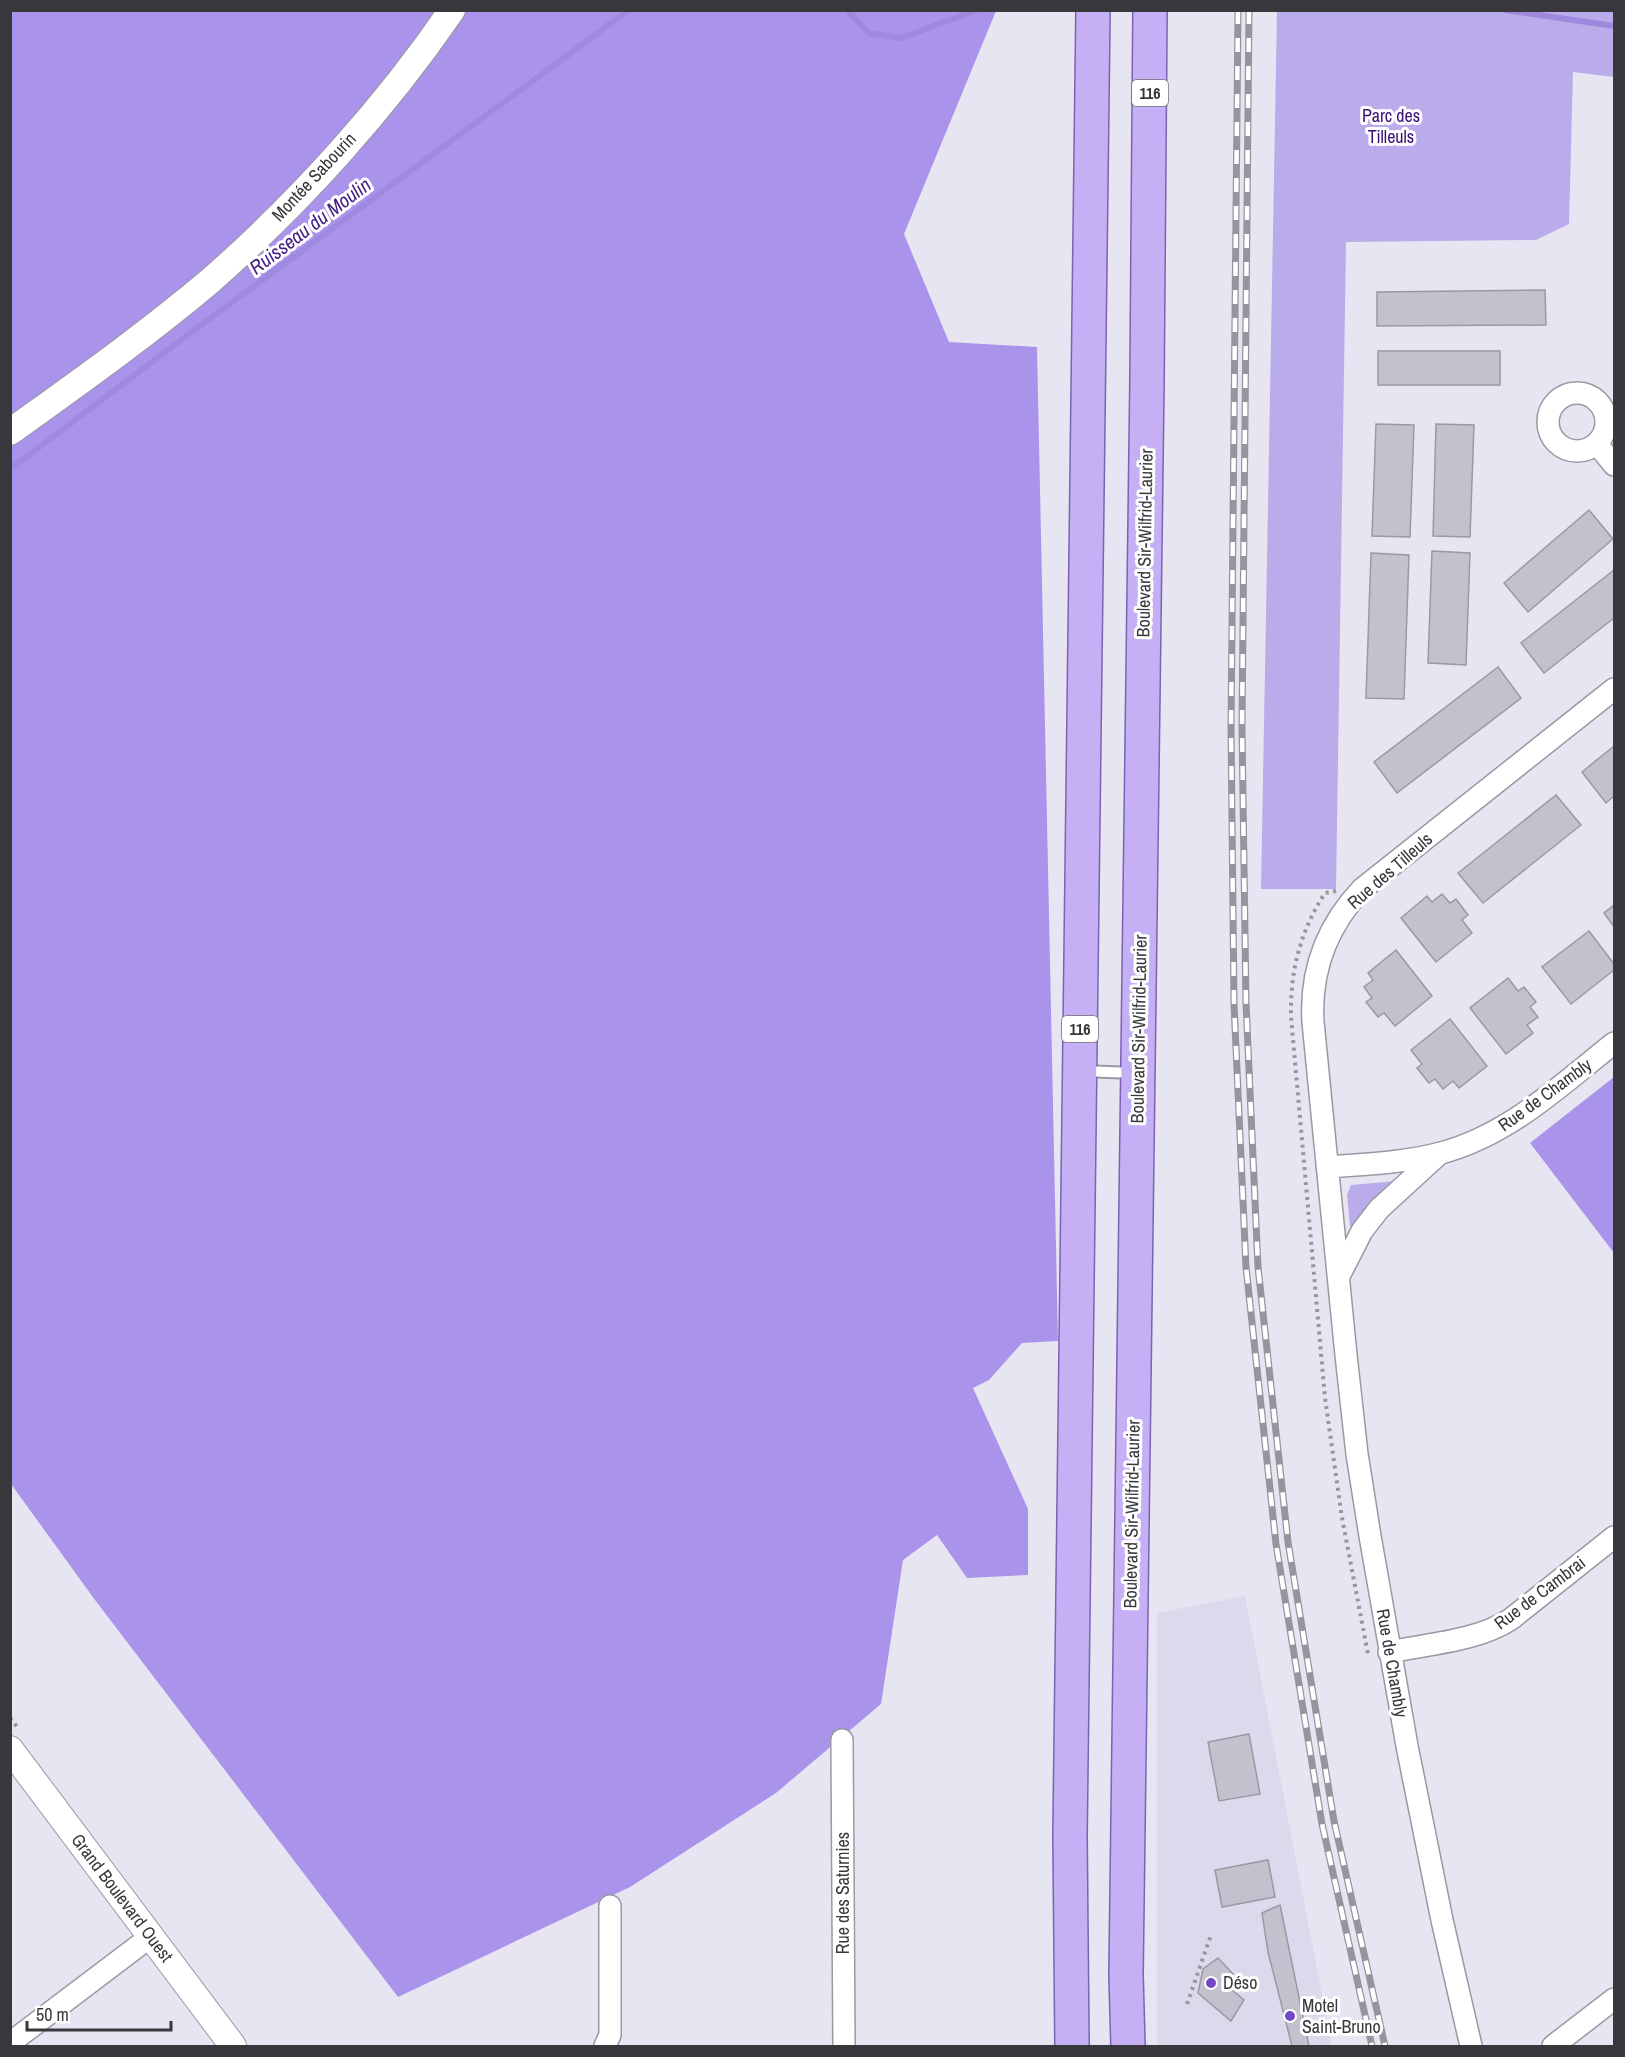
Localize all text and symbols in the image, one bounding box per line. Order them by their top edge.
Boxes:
road number: 116 [1132,80,1168,106]
park label: Parc des Tilleuls [1362,103,1420,149]
street label: Montée Sabourin [266,127,361,227]
water label: Ruisseau du Moulin [243,171,376,280]
street label: Boulevard Sir-Wilfrid-Laurier [1130,448,1159,638]
street label: Rue des Tilleuls [1342,827,1438,915]
street label: Boulevard Sir-Wilfrid-Laurier [1124,934,1153,1124]
road number: 116 [1062,1016,1098,1042]
street label: Rue de Chambly [1493,1052,1597,1137]
street label: Boulevard Sir-Wilfrid-Laurier [1117,1419,1146,1609]
street label: Rue de Cambrai [1489,1550,1590,1635]
street label: Rue de Chambly [1371,1607,1414,1720]
street label: Grand Boulevard Ouest [66,1828,179,1967]
street label: Rue des Saturnies [830,1832,855,1954]
place label: Déso [1223,1970,1257,1995]
marker: Déso [1204,1976,1218,1990]
place label: Motel Saint-Bruno [1302,1993,1381,2039]
scale bar [27,1994,171,2032]
text: 50 m [36,2002,69,2027]
marker: Motel Saint-Bruno [1283,2009,1297,2023]

